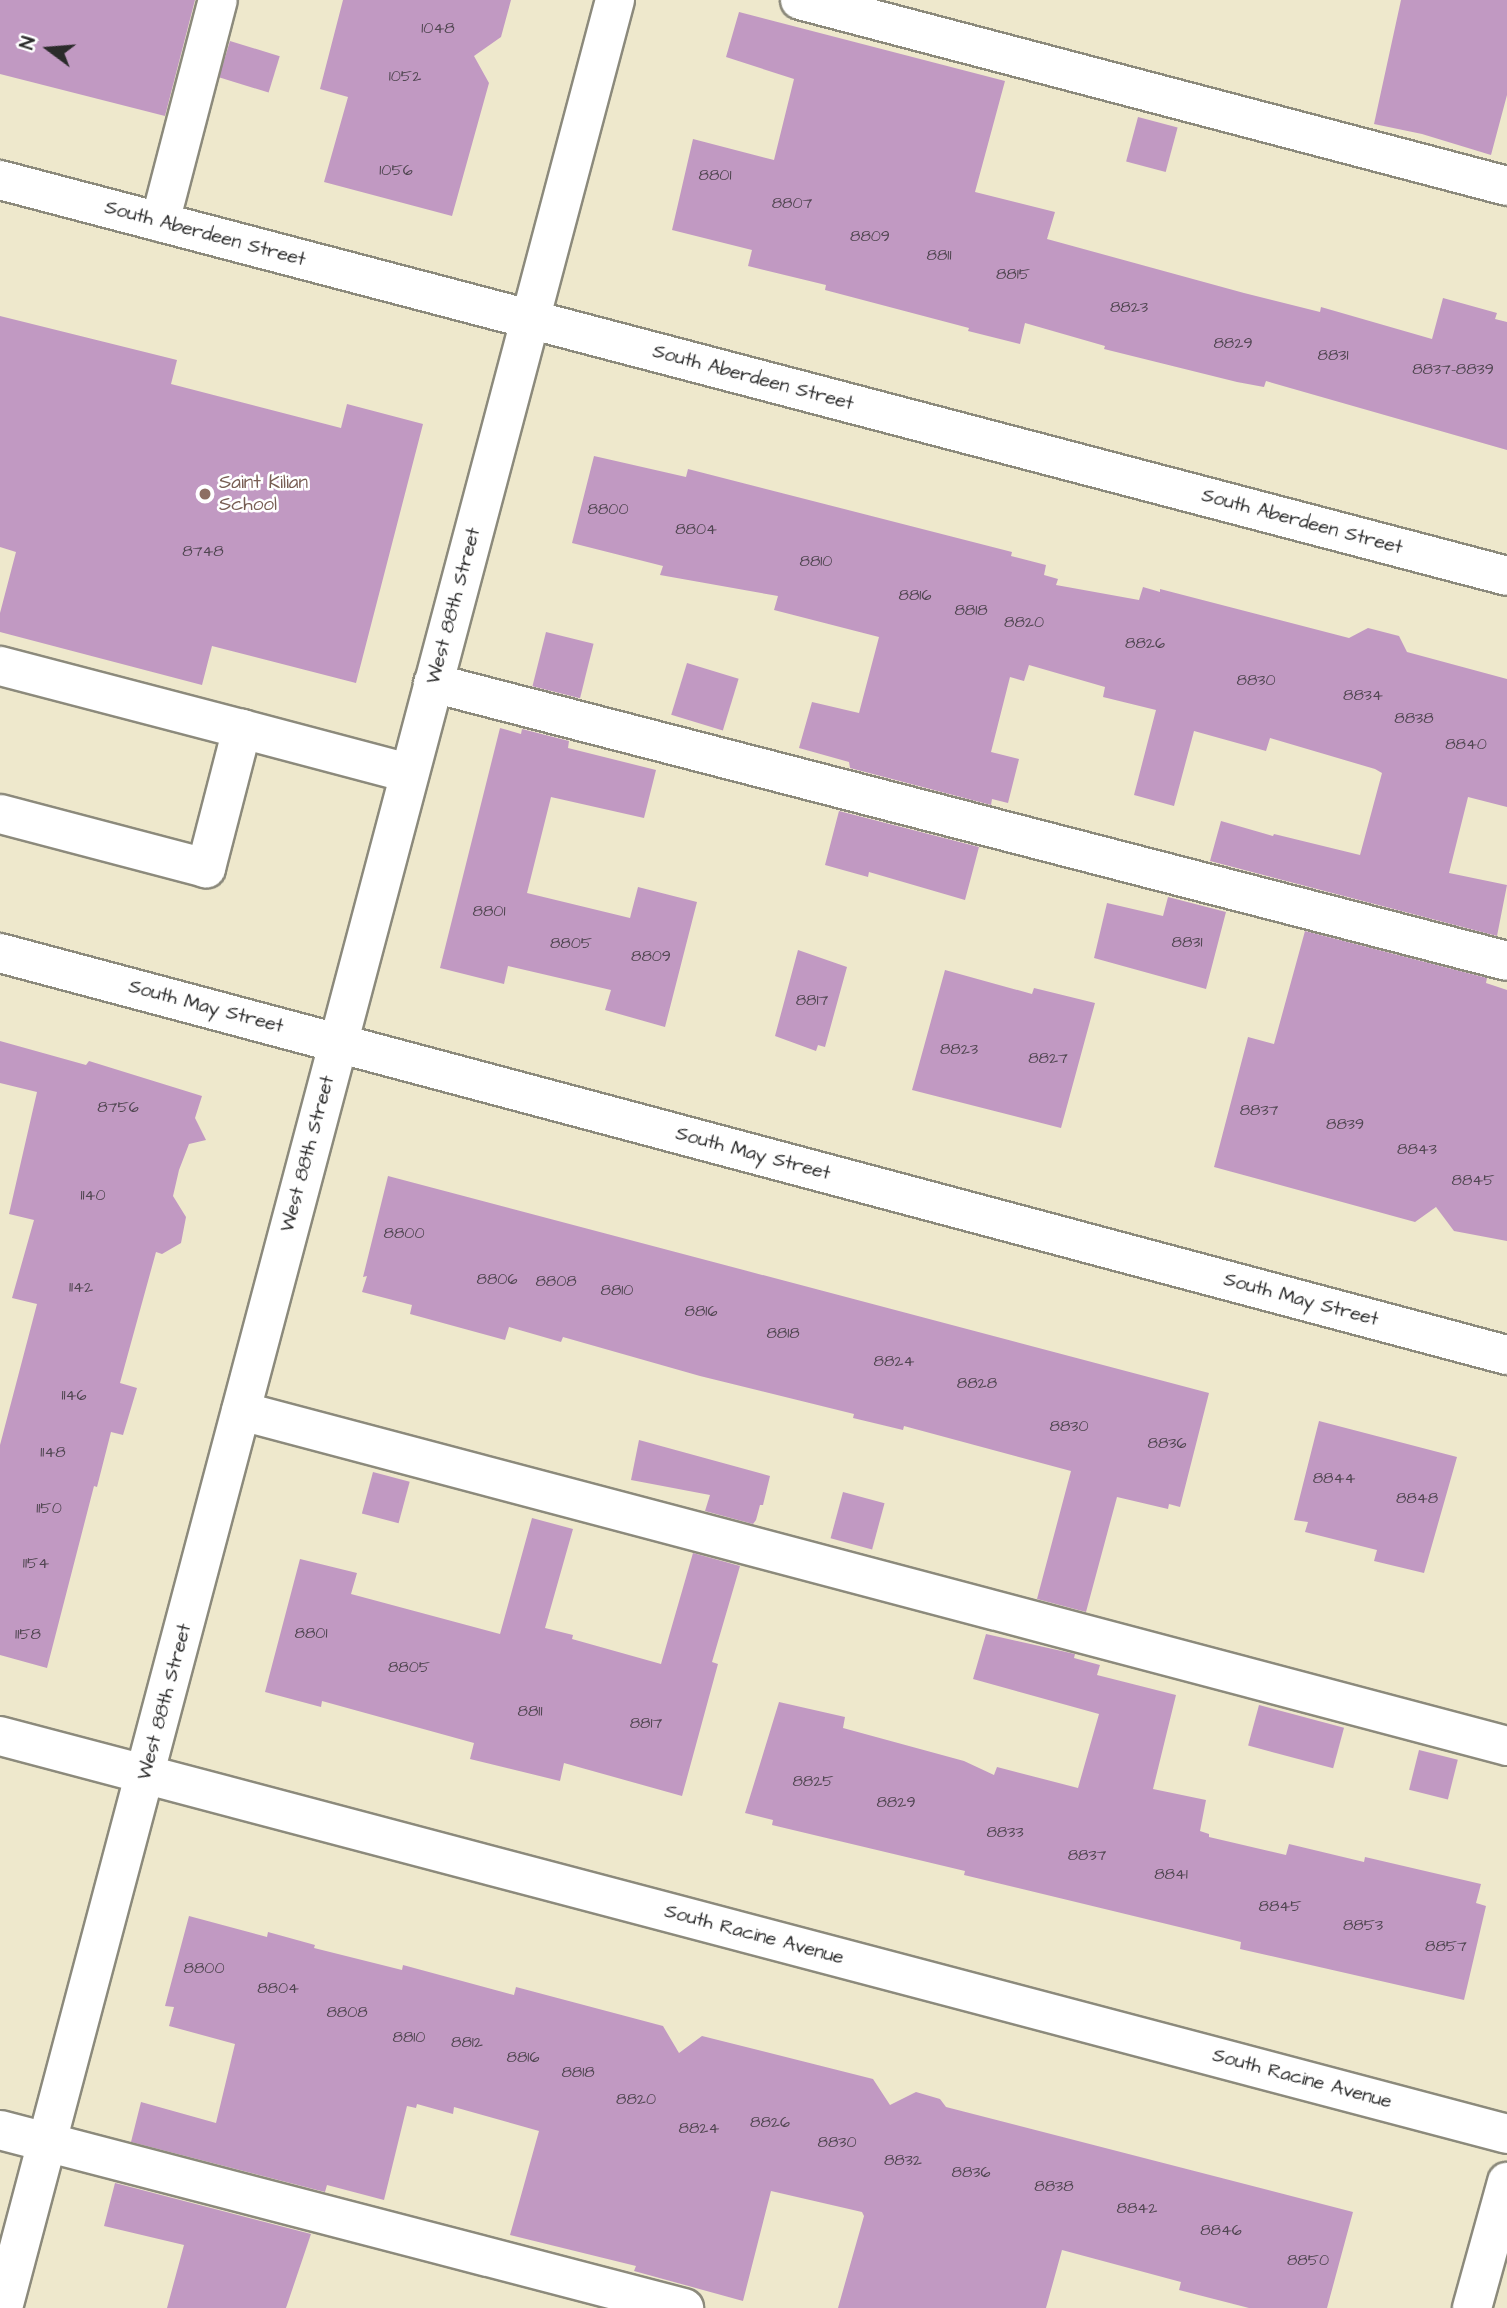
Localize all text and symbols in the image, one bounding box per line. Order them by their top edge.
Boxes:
north arrow [14,14,84,84]
house number: 1048 [421,18,455,38]
text: N [14,34,43,53]
house number: 1052 [389,66,421,86]
house number: 1056 [379,160,413,180]
house number: 8801 [699,165,731,185]
house number: 8807 [772,193,812,213]
street label: South Aberdeen Street [102,196,308,272]
house number: 8809 [850,226,890,246]
house number: 8811 [927,245,951,265]
house number: 8815 [996,264,1030,284]
house number: 8823 [1110,297,1148,317]
house number: 8829 [1213,333,1253,353]
street label: South Aberdeen Street [650,340,856,416]
house number: 8831 [1318,345,1348,365]
house number: 8837-8839 [1412,359,1494,379]
place label: Saint Kilian School [219,472,308,516]
street label: South Aberdeen Street [1199,484,1405,560]
marker: Saint Kilian School [197,486,213,502]
house number: 8800 [588,499,628,519]
house number: 8804 [675,519,717,539]
street label: West 88th Street [422,525,486,687]
house number: 8748 [182,541,224,561]
house number: 8810 [800,551,832,571]
house number: 8816 [899,585,931,605]
house number: 8818 [954,600,988,620]
house number: 8820 [1004,612,1044,632]
house number: 8826 [1125,633,1165,653]
house number: 8830 [1237,670,1275,690]
house number: 8834 [1343,685,1383,705]
house number: 8838 [1394,708,1434,728]
house number: 8840 [1445,734,1487,754]
house number: 8801 [473,901,505,921]
house number: 8831 [1172,932,1202,952]
house number: 8805 [550,933,592,953]
house number: 8809 [631,946,671,966]
street label: South May Street [126,975,286,1039]
house number: 8817 [796,990,828,1010]
house number: 8823 [940,1039,978,1059]
house number: 8827 [1028,1048,1068,1068]
street label: West 88th Street [276,1073,340,1235]
house number: 8756 [97,1097,139,1117]
house number: 8837 [1240,1100,1278,1120]
house number: 8839 [1326,1114,1364,1134]
street label: South May Street [673,1122,833,1186]
house number: 8843 [1397,1139,1437,1159]
house number: 8845 [1452,1170,1494,1190]
house number: 1140 [80,1185,106,1205]
house number: 8800 [384,1223,424,1243]
street label: South May Street [1221,1268,1381,1332]
house number: 8806 [477,1269,517,1289]
house number: 8808 [535,1271,577,1291]
house number: 1142 [69,1277,93,1297]
house number: 8810 [601,1280,633,1300]
house number: 8816 [685,1301,717,1321]
house number: 8818 [766,1323,800,1343]
house number: 8824 [874,1351,914,1371]
house number: 8828 [957,1373,997,1393]
house number: 1146 [61,1385,87,1405]
house number: 8830 [1050,1416,1088,1436]
house number: 8836 [1148,1433,1186,1453]
house number: 1148 [40,1442,66,1462]
house number: 8844 [1313,1468,1355,1488]
house number: 8848 [1396,1488,1438,1508]
house number: 1150 [36,1498,62,1518]
house number: 1154 [23,1553,49,1573]
street label: West 88th Street [133,1621,197,1783]
house number: 8801 [295,1623,327,1643]
house number: 1158 [15,1624,41,1644]
house number: 8805 [388,1657,430,1677]
house number: 8811 [518,1701,542,1721]
house number: 8817 [630,1713,662,1733]
house number: 8825 [792,1771,834,1791]
house number: 8829 [876,1792,916,1812]
house number: 8833 [986,1822,1024,1842]
house number: 8837 [1068,1845,1106,1865]
house number: 8841 [1154,1864,1188,1884]
house number: 8845 [1259,1896,1301,1916]
street label: South Racine Avenue [662,1900,846,1970]
house number: 8853 [1343,1915,1383,1935]
house number: 8857 [1425,1936,1467,1956]
house number: 8800 [184,1958,224,1978]
house number: 8804 [257,1978,299,1998]
house number: 8808 [326,2002,368,2022]
house number: 8810 [393,2027,425,2047]
house number: 8812 [451,2032,483,2052]
street label: South Racine Avenue [1210,2044,1394,2114]
house number: 8816 [507,2047,539,2067]
house number: 8818 [561,2062,595,2082]
house number: 8820 [616,2089,656,2109]
house number: 8826 [750,2112,790,2132]
house number: 8824 [679,2118,719,2138]
house number: 8830 [818,2132,856,2152]
house number: 8832 [884,2150,922,2170]
house number: 8836 [952,2162,990,2182]
house number: 8838 [1034,2176,1074,2196]
house number: 8842 [1117,2198,1157,2218]
house number: 8846 [1200,2220,1242,2240]
house number: 8850 [1287,2250,1329,2270]

